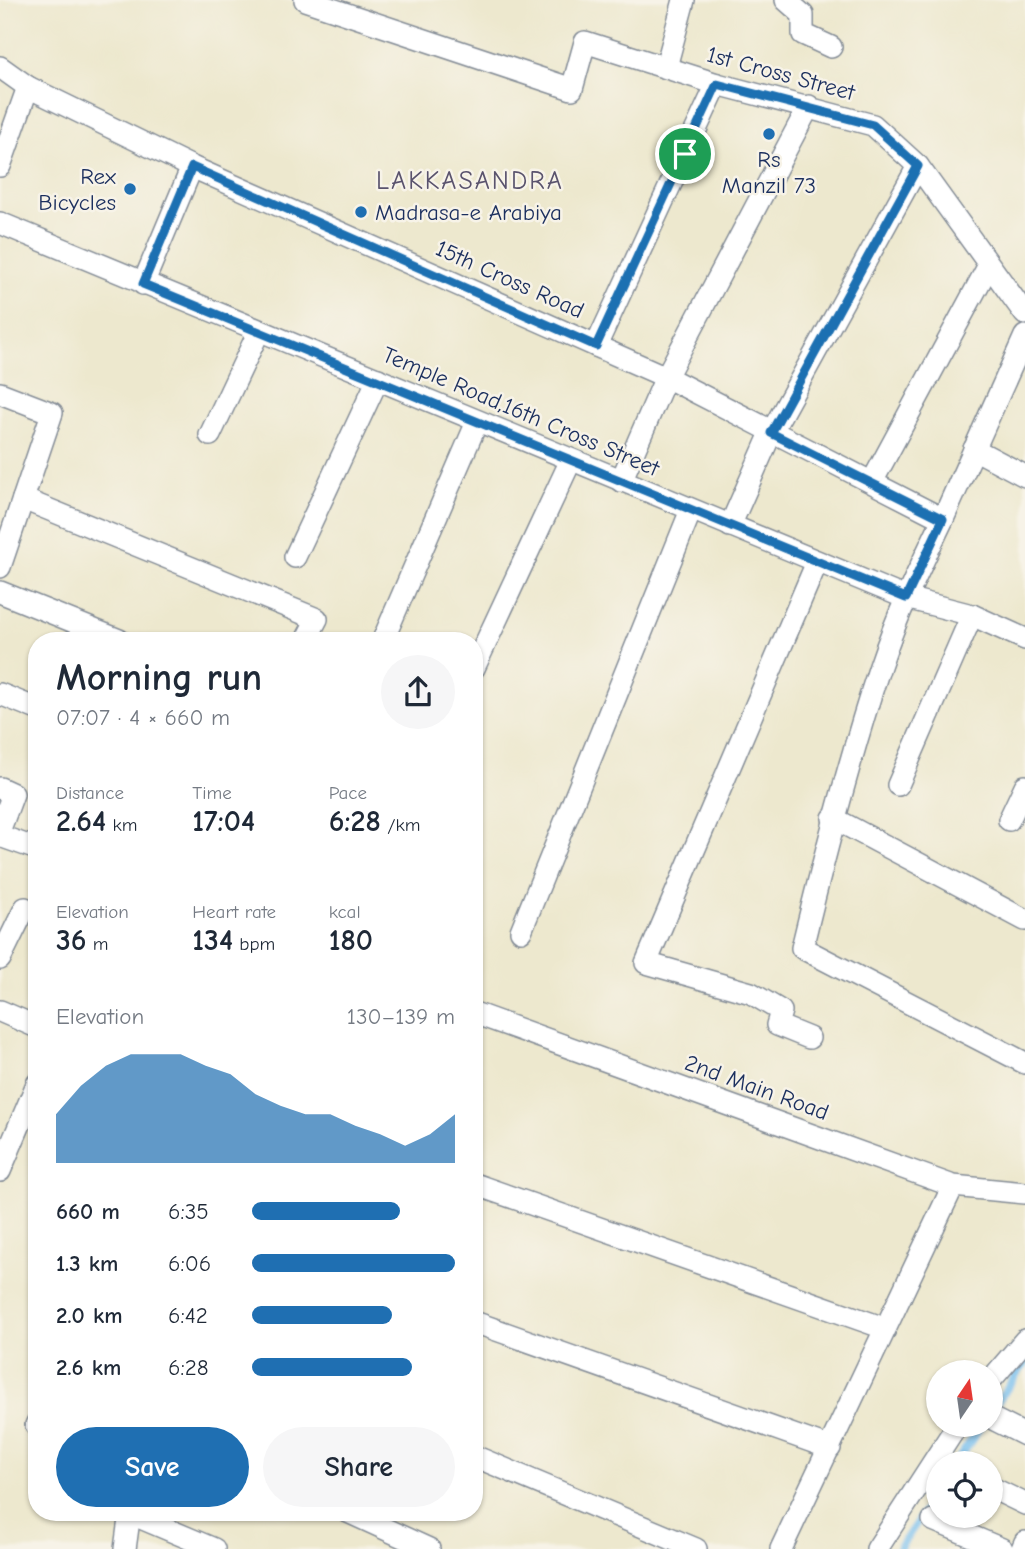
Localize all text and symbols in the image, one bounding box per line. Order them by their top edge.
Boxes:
street label: 1st Cross Street [704,41,859,107]
pin [655,124,715,184]
marker: Rs Manzil 73 [761,126,777,142]
icon: arrive [666,135,704,173]
place label: Rs Manzil 73 [722,146,816,199]
place label: Rex Bicycles [38,163,116,216]
district label: LAKKASANDRA [376,166,564,196]
marker: Rex Bicycles [122,181,138,197]
place label: Madrasa-e Arabiya [375,199,562,226]
marker: Madrasa-e Arabiya [353,204,369,220]
street label: 15th Cross Road [431,235,588,324]
street label: Temple Road,16th Cross Street [378,341,665,483]
button: share [381,655,455,729]
text: Morning run [56,656,262,700]
text: 07:07 · 4 × 660 m [56,704,230,731]
text: Distance [56,782,124,804]
text: Time [192,782,232,804]
text: Pace [329,782,367,804]
text: 2.64 [56,804,106,839]
text: 17:04 [192,804,255,839]
text: 6:28 [329,804,381,839]
text: km [106,814,137,836]
text: /km [381,814,420,836]
text: Elevation [56,901,129,923]
text: Heart rate [192,901,276,923]
text: kcal [329,901,361,923]
text: 36 [56,923,86,958]
text: 134 [192,923,233,958]
text: 180 [329,923,373,958]
text: m [86,933,109,955]
text: bpm [233,933,275,955]
text: Elevation [56,1003,144,1030]
text: 130–139 m [347,1003,455,1030]
street label: 2nd Main Road [681,1049,832,1126]
text: 660 m [56,1198,120,1225]
text: 6:35 [168,1198,209,1225]
text: 1.3 km [56,1250,118,1277]
text: 6:06 [168,1250,211,1277]
text: 2.0 km [56,1302,122,1329]
text: 6:42 [168,1302,208,1329]
text: 2.6 km [56,1354,121,1381]
text: 6:28 [168,1354,209,1381]
north arrow [926,1360,1003,1437]
map controls [926,1360,1003,1528]
button: Save [56,1427,249,1507]
button: Share [263,1427,455,1507]
button: locate [926,1451,1003,1528]

